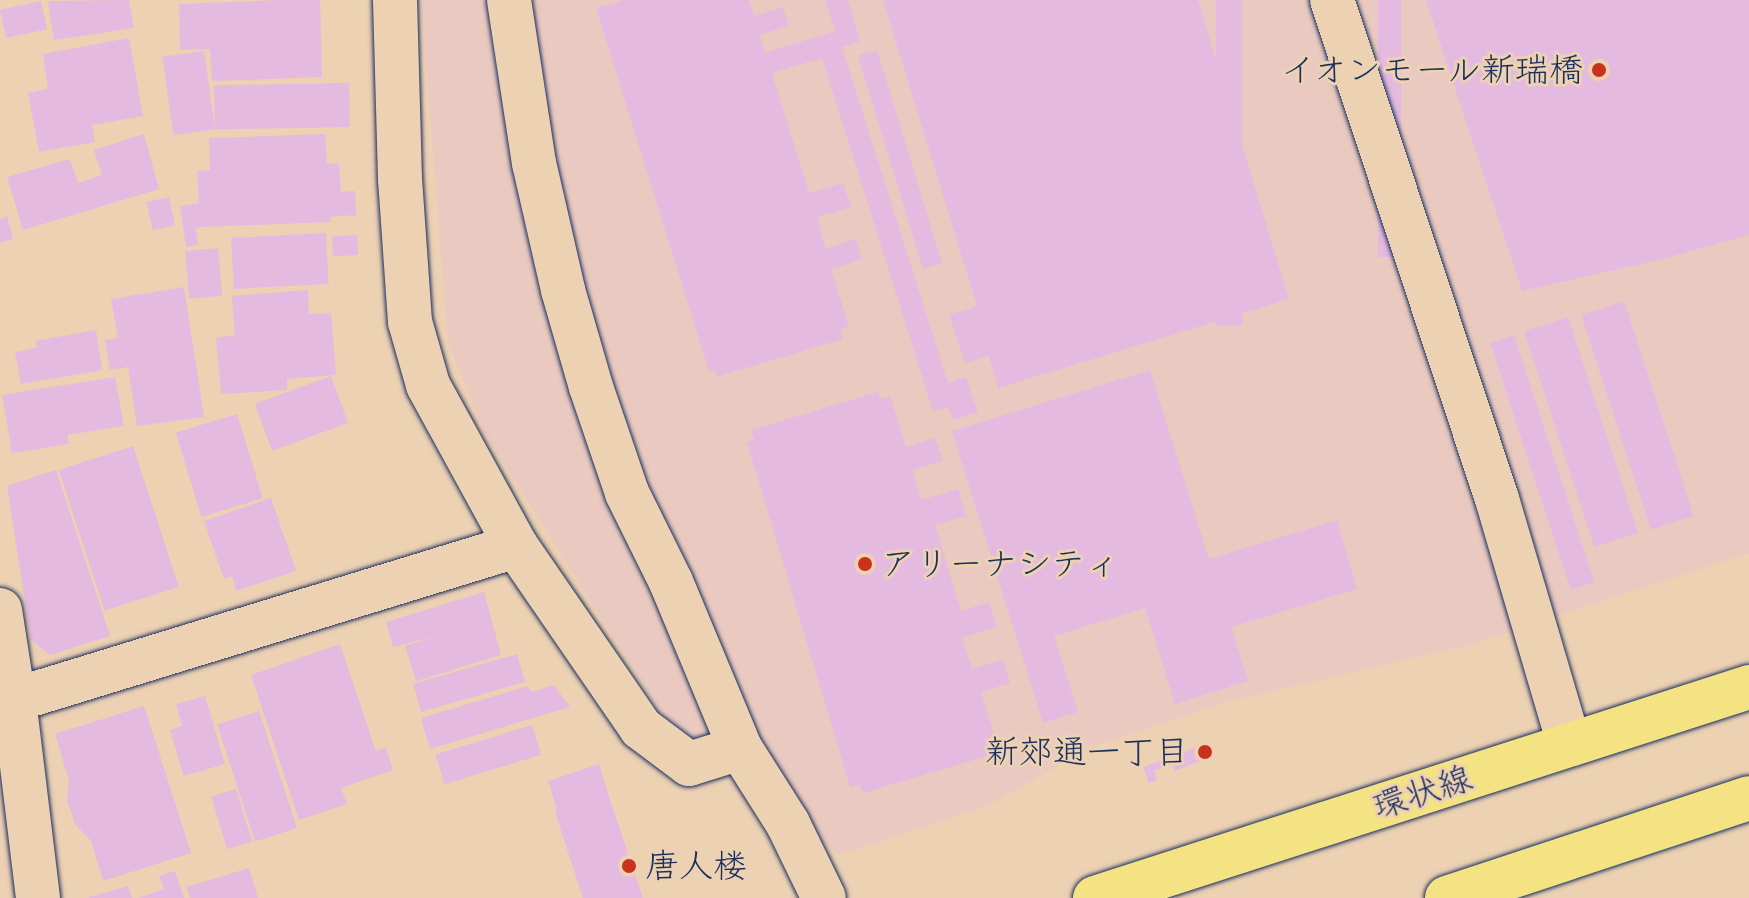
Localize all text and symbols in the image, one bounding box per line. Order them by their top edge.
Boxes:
place label: イオンモール新瑞橋 [1277,50,1583,90]
marker: イオンモール新瑞橋 [1590,61,1608,79]
place label: アリーナシティ [881,544,1119,584]
marker: アリーナシティ [856,555,874,573]
place label: 新郊通一丁目 [985,732,1189,772]
marker: 新郊通一丁目 [1196,743,1214,761]
street label: 環状線 [1367,757,1477,827]
place label: 唐人楼 [645,846,747,886]
marker: 唐人楼 [620,857,638,875]

